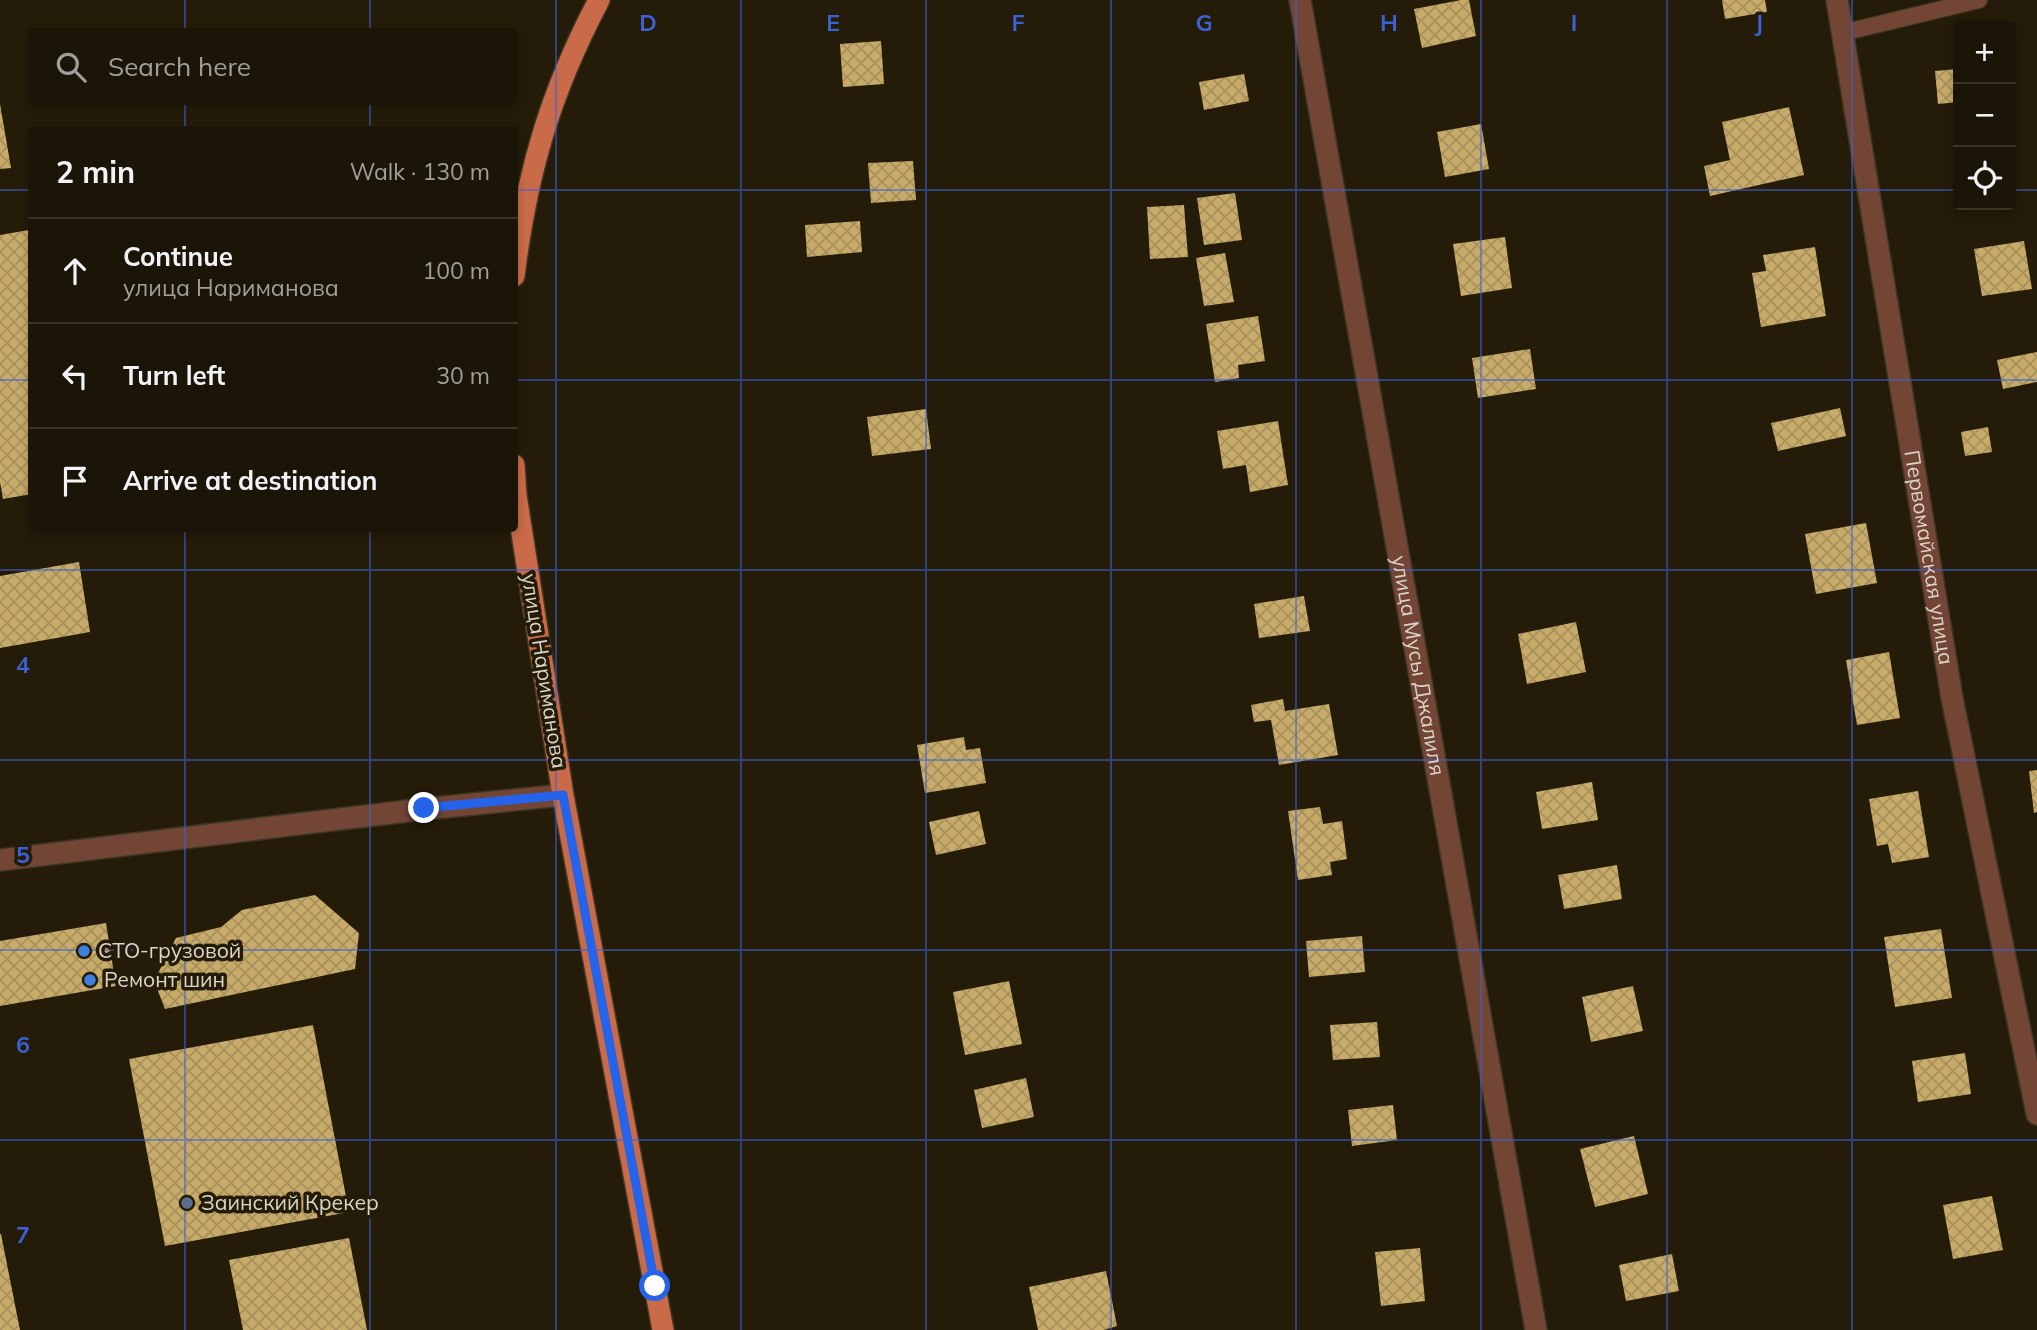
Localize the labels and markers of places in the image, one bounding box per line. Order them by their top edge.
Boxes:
place label: СТО-грузовой [98,937,241,963]
marker: СТО-грузовой [76,943,92,959]
place label: Ремонт шин [104,966,225,992]
marker: Ремонт шин [82,972,98,988]
place label: Заинский Крекер [201,1189,379,1215]
marker: Заинский Крекер [179,1195,195,1211]

